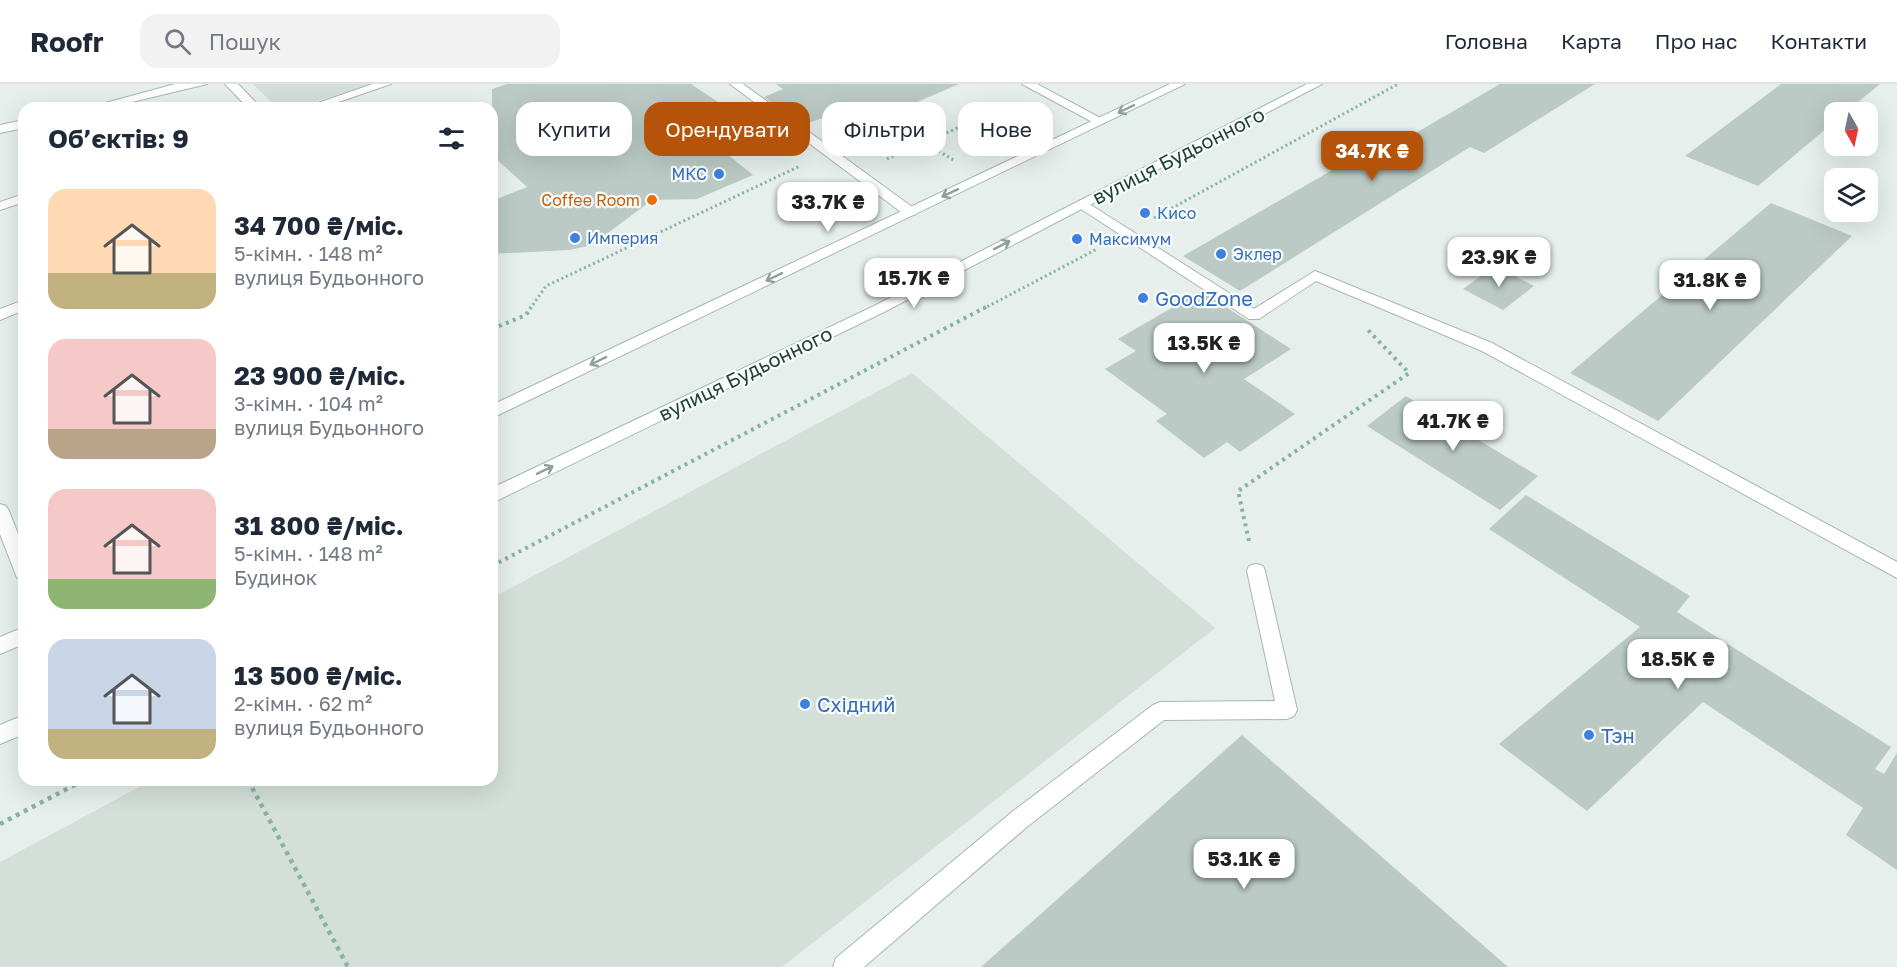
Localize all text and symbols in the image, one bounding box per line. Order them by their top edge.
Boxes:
search box [140,14,560,68]
text: Roofr [30,25,104,58]
icon: search [161,25,194,58]
text: Пошук [209,28,281,55]
text: Головна [1445,28,1528,54]
text: Карта [1561,28,1622,54]
text: Про нас [1655,28,1737,54]
text: Контакти [1770,28,1867,54]
street label: вулиця Будьонного [1088,101,1268,209]
chip: Купити [516,102,632,156]
chip: Орендувати [644,102,810,156]
chip: Фільтри [822,102,946,156]
chip: Нове [958,102,1053,156]
north arrow [1824,102,1878,156]
map controls [1824,102,1878,222]
one-way arrow [1117,104,1135,116]
icon: filters [435,122,468,155]
text: Об’єктів: 9 [48,123,189,154]
pin: 34.7K ₴ [1317,131,1427,182]
text: 34.7K ₴ [1335,138,1409,162]
place label: МКС [671,164,707,184]
marker: МКС [712,167,726,181]
button: layers [1824,168,1878,222]
pin: 33.7K ₴ [773,182,883,233]
one-way arrow [941,188,959,200]
text: 33.7K ₴ [791,189,865,213]
place label: Coffee Room [541,190,640,210]
marker: Coffee Room [645,193,659,207]
place label: Кисо [1157,203,1196,223]
marker: Кисо [1138,206,1152,220]
text: 34 700 ₴/міс. [234,210,404,241]
icon: home [96,213,168,285]
place label: Империя [587,228,658,248]
place label: Максимум [1089,229,1171,249]
marker: Империя [568,231,582,245]
marker: Максимум [1070,232,1084,246]
pin: 23.9K ₴ [1444,237,1554,288]
one-way arrow [993,239,1011,250]
text: 5-кімн. · 148 m² [234,241,383,265]
place label: Эклер [1233,244,1282,264]
text: 23.9K ₴ [1461,244,1537,268]
marker: Эклер [1214,247,1228,261]
pin: 15.7K ₴ [859,258,969,309]
pin: 31.8K ₴ [1655,260,1765,311]
text: вулиця Будьонного [234,265,424,289]
text: 15.7K ₴ [878,265,950,289]
text: 31.8K ₴ [1673,267,1747,291]
one-way arrow [765,272,783,284]
place label: GoodZone [1155,286,1253,310]
marker: GoodZone [1136,291,1150,305]
street label: вулиця Будьонного [654,321,836,425]
pin: 13.5K ₴ [1149,323,1259,374]
text: 13.5K ₴ [1168,330,1240,354]
one-way arrow [589,356,607,368]
text: 23 900 ₴/міс. [234,360,406,391]
icon: home [96,363,168,435]
text: 3-кімн. · 104 m² [234,391,383,415]
pin: 41.7K ₴ [1398,401,1508,452]
text: 41.7K ₴ [1417,408,1489,432]
text: вулиця Будьонного [234,415,424,439]
one-way arrow [535,464,553,476]
text: 31 800 ₴/міс. [234,510,404,541]
icon: home [96,513,168,585]
text: 5-кімн. · 148 m² [234,541,383,565]
text: Будинок [234,565,317,589]
pin: 18.5K ₴ [1623,639,1733,690]
text: 18.5K ₴ [1641,646,1715,670]
text: 13 500 ₴/міс. [234,660,403,691]
icon: home [96,663,168,735]
text: 2-кімн. · 62 m² [234,691,372,715]
place label: Східний [817,692,895,716]
marker: Східний [798,697,812,711]
text: вулиця Будьонного [234,715,424,739]
place label: Тэн [1601,723,1635,747]
marker: Тэн [1582,728,1596,742]
pin: 53.1K ₴ [1189,839,1299,890]
text: 53.1K ₴ [1208,846,1280,870]

